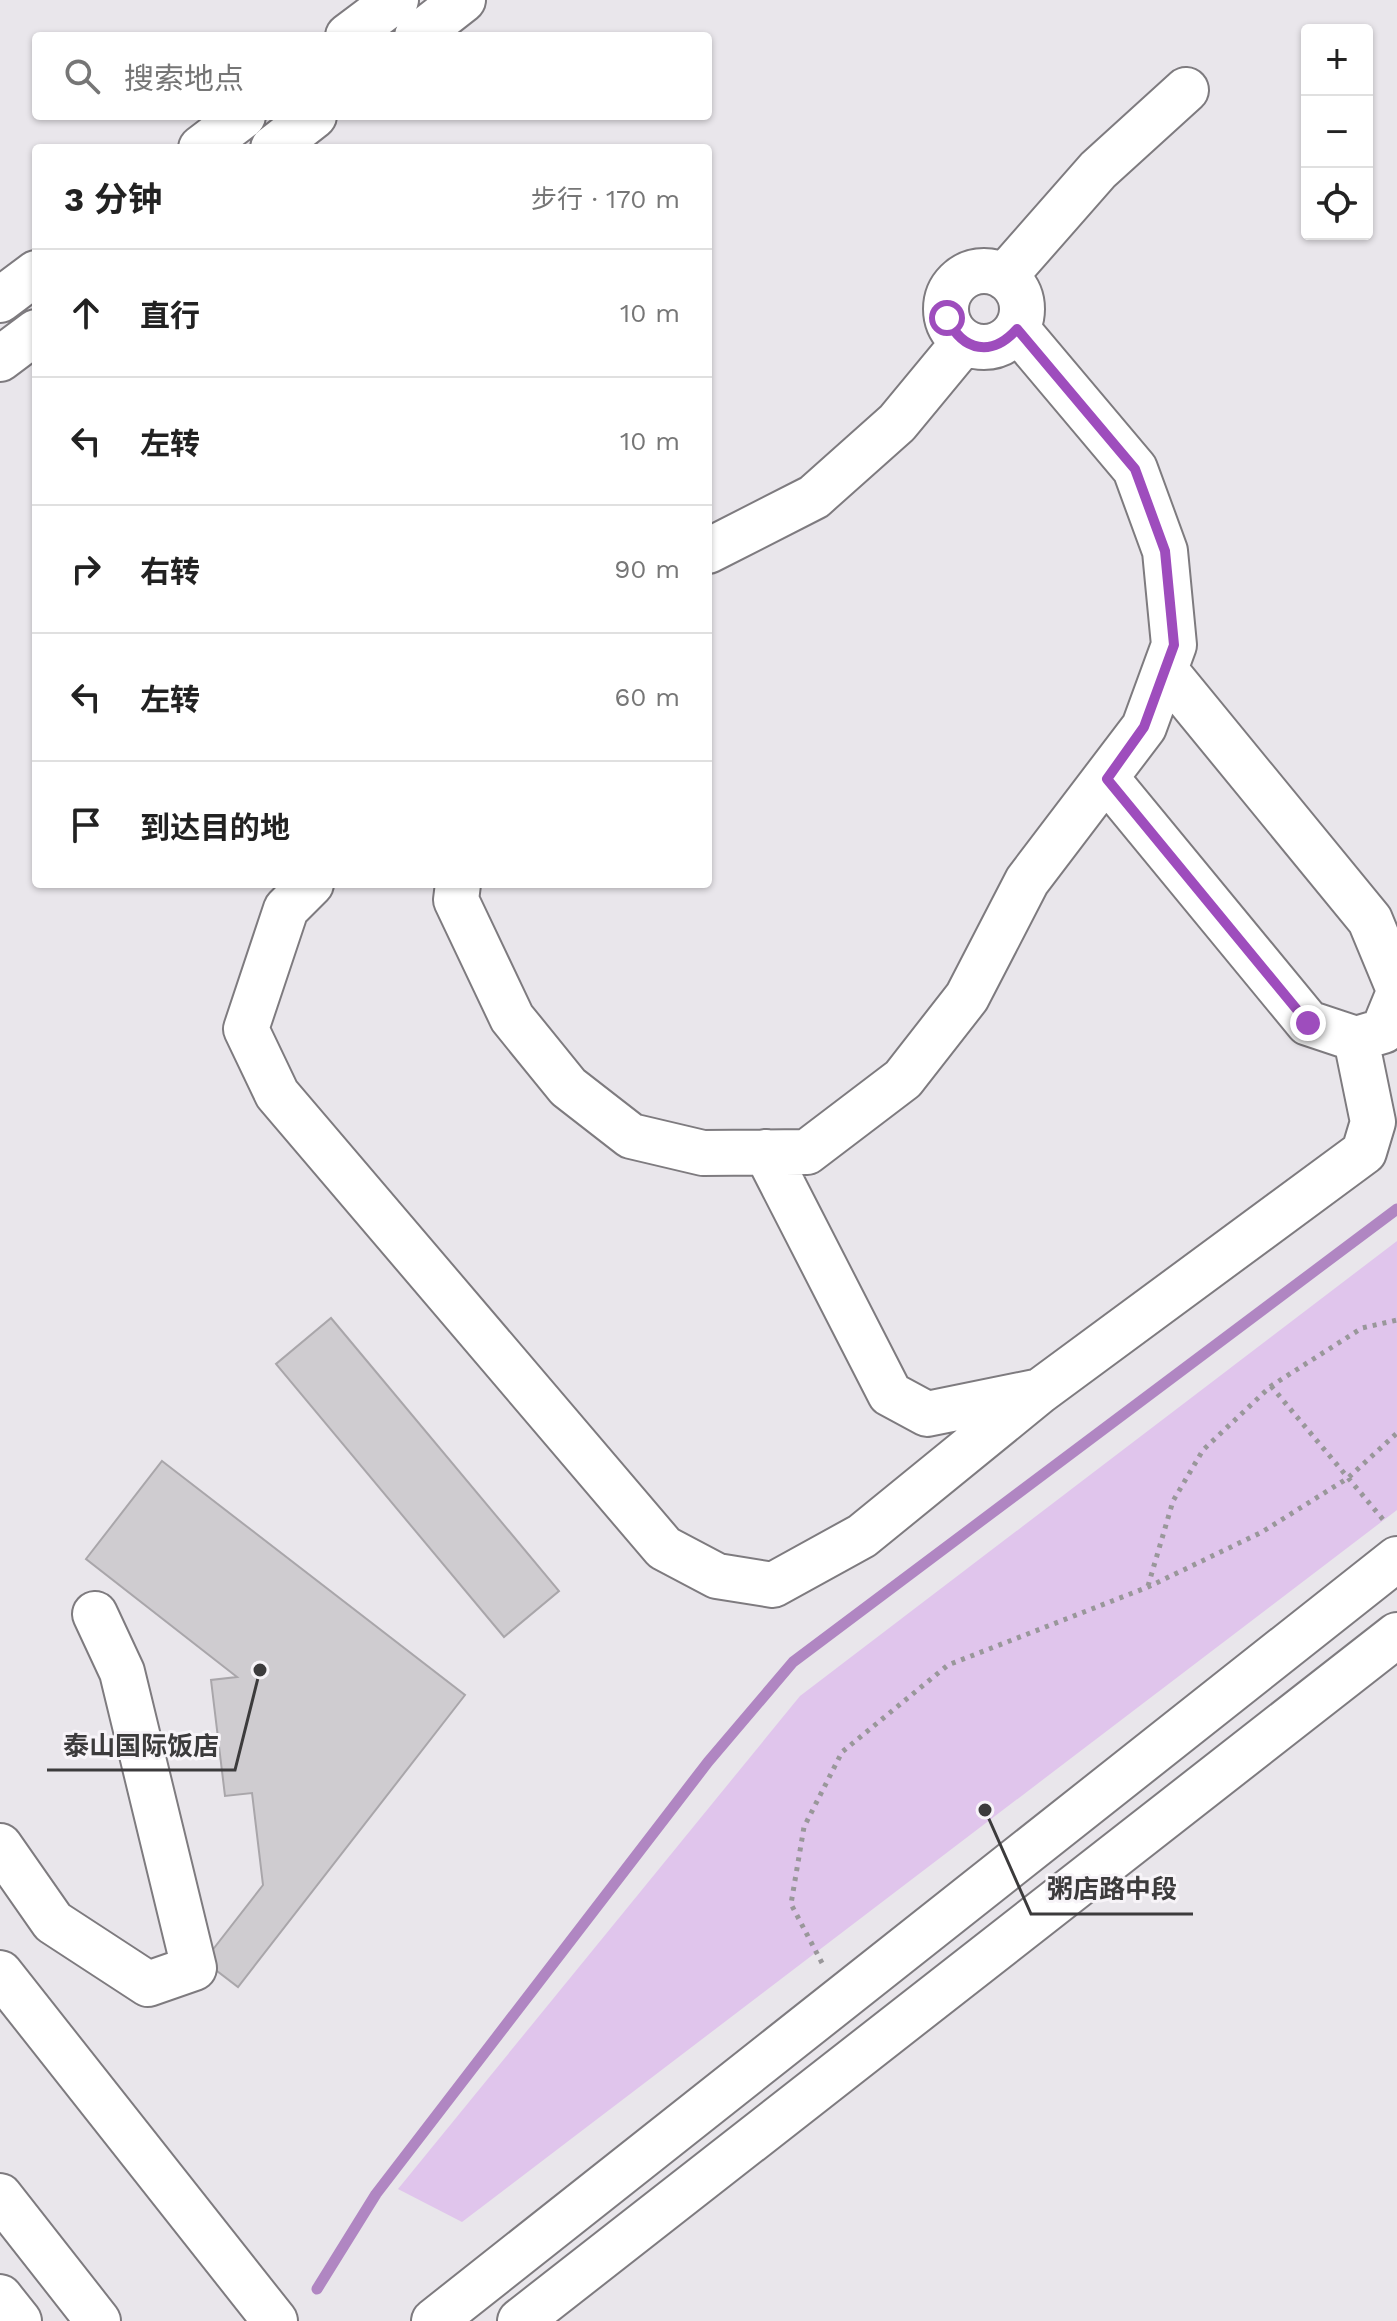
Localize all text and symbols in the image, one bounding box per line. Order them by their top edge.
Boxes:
map controls [1301,24,1373,240]
button: + [1301,24,1373,96]
search box [32,32,712,120]
icon: search [60,54,104,98]
text: 搜索地点 [124,61,244,96]
button: − [1301,96,1373,168]
button: locate [1301,168,1373,240]
text: 3 分钟 [64,179,162,219]
text: 步行 · 170 m [531,184,680,214]
icon: ahead [64,291,108,335]
text: 直行 [140,298,200,333]
text: 10 m [620,298,680,328]
route start [929,300,965,336]
icon: left [64,419,108,463]
text: 左转 [140,426,200,461]
text: 10 m [620,426,680,456]
icon: right [64,547,108,591]
text: 右转 [140,554,200,589]
text: 90 m [614,554,680,584]
icon: left [64,675,108,719]
text: 左转 [140,682,200,717]
text: 60 m [614,682,680,712]
icon: arrive [64,803,108,847]
text: 到达目的地 [140,810,290,845]
route end [1290,1005,1326,1041]
callout: 泰山国际饭店 [47,1720,235,1770]
text: 泰山国际饭店 [63,1731,219,1761]
callout: 粥店路中段 [1031,1864,1193,1914]
text: 粥店路中段 [1047,1874,1177,1904]

